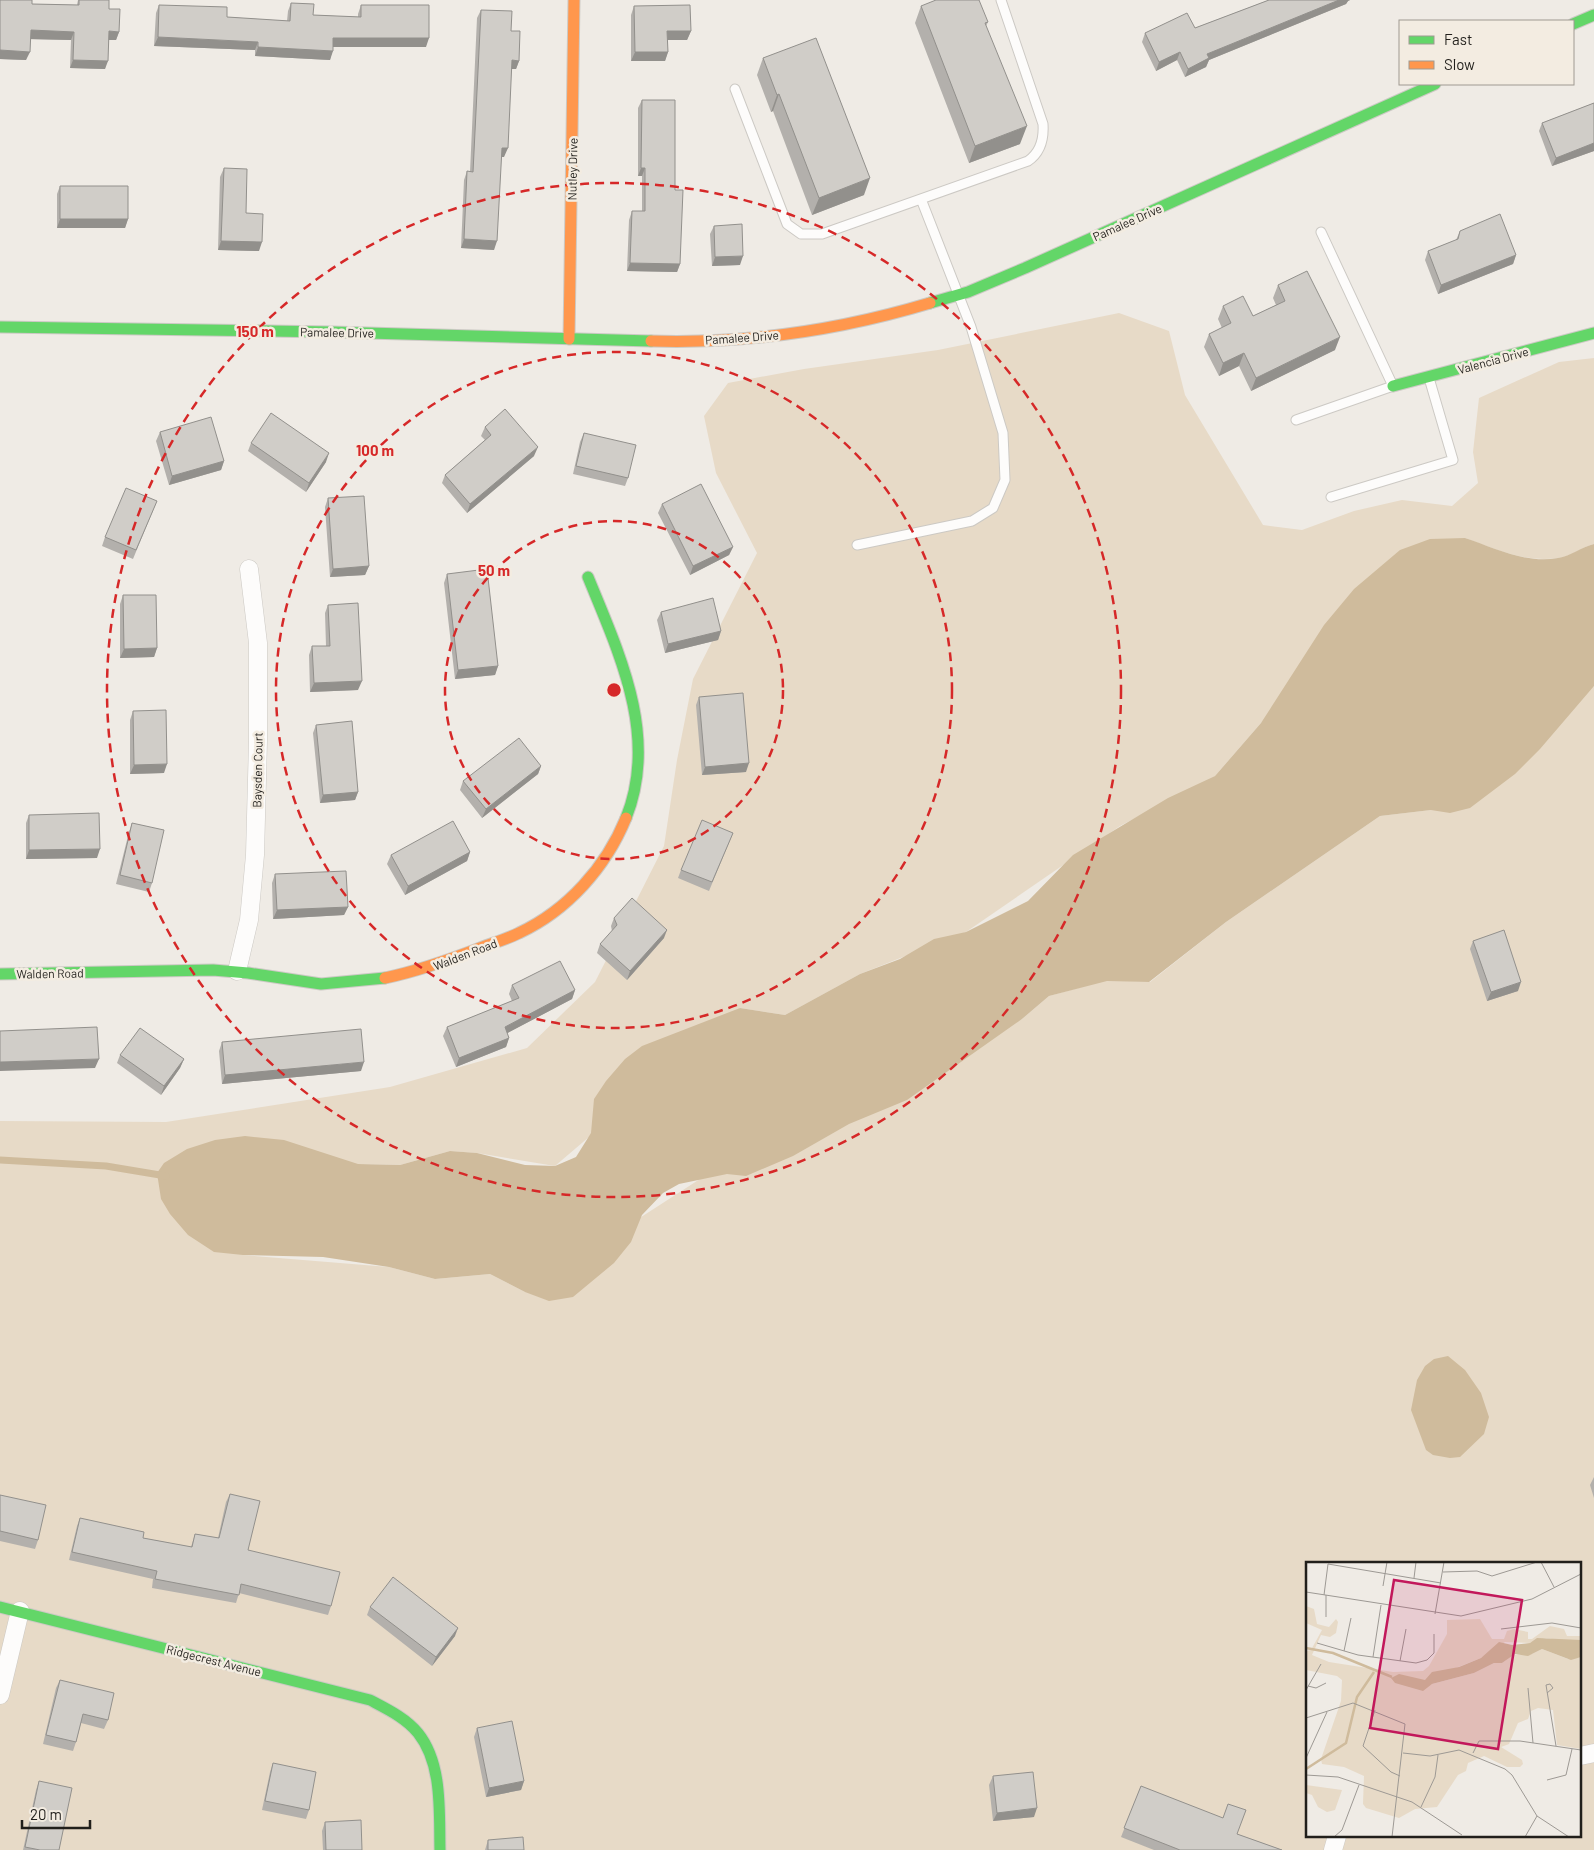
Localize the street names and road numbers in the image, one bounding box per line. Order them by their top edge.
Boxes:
street label: Nutley Drive [564,138,580,200]
street label: Pamalee Drive [1090,201,1164,243]
street label: Pamalee Drive [300,324,374,340]
street label: Pamalee Drive [705,327,779,347]
street label: Valencia Drive [1456,344,1530,376]
street label: Baysden Court [249,732,265,808]
street label: Walden Road [431,935,499,973]
street label: Walden Road [16,965,84,981]
street label: Ridgecrest Avenue [165,1641,263,1679]

